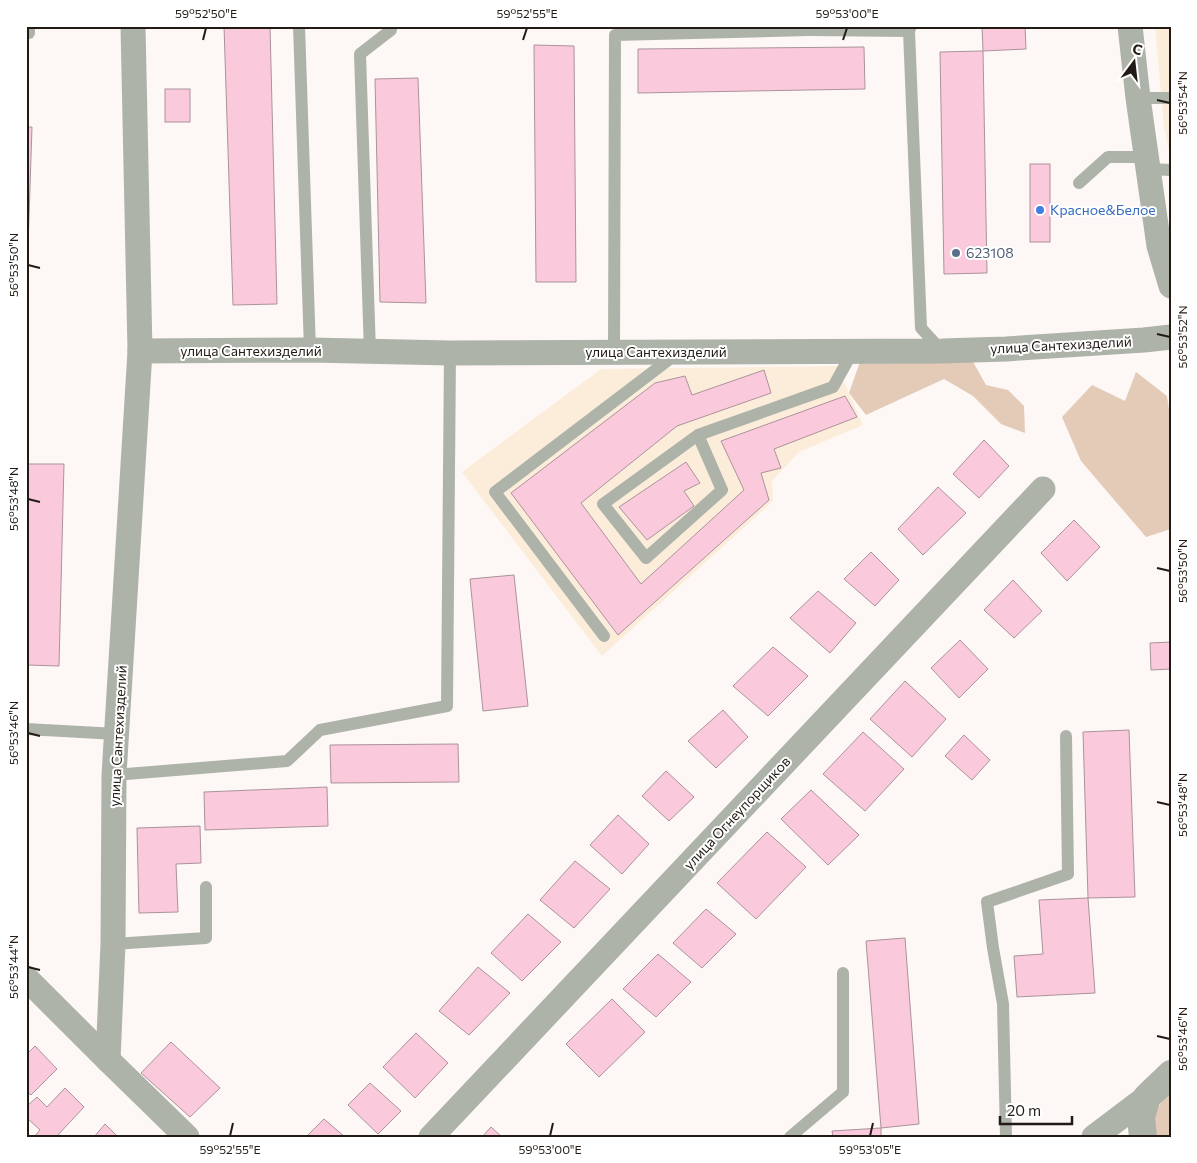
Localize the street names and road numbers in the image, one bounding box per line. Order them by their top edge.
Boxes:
street label: улица Сантехизделий [990,332,1132,357]
street label: улица Сантехизделий [180,342,322,359]
street label: улица Сантехизделий [585,343,727,360]
street label: улица Сантехизделий [105,665,130,807]
street label: улица Огнеупорщиков [680,753,793,873]

